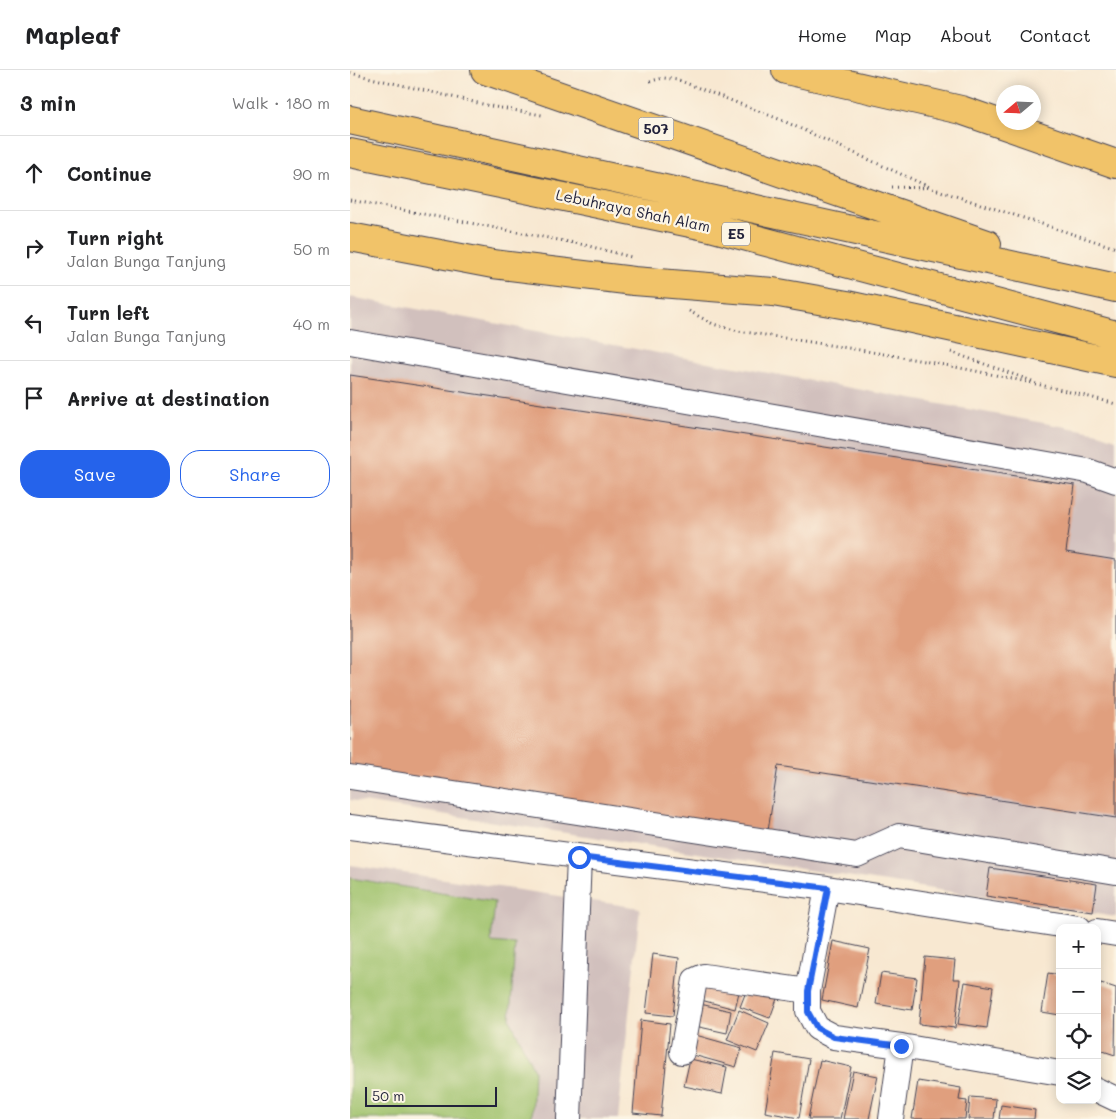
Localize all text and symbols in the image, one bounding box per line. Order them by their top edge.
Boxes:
text: Mapleaf [25,19,120,50]
text: Home [798,23,847,47]
text: Map [875,23,911,47]
text: About [939,23,992,47]
text: Contact [1020,23,1091,47]
north arrow [996,85,1041,130]
text: 3 min [20,89,76,116]
text: Walk · 180 m [232,92,330,113]
road number: 507 [638,118,674,140]
icon: ahead [20,159,48,187]
text: Continue [67,161,152,186]
text: 90 m [293,163,330,184]
street label: Lebuhraya Shah Alam [554,184,712,236]
road number: E5 [722,222,750,245]
text: Turn right [67,225,164,250]
icon: right [20,234,48,262]
text: 50 m [293,238,330,259]
text: Jalan Bunga Tanjung [67,250,226,271]
text: Turn left [67,300,150,325]
icon: left [20,309,48,337]
text: 40 m [293,313,330,334]
text: Jalan Bunga Tanjung [67,325,226,346]
icon: arrive [20,384,48,412]
text: Arrive at destination [67,386,270,411]
button: Save [20,450,170,498]
button: Share [180,450,330,498]
route start [568,846,591,869]
map controls [1056,924,1101,1104]
button: + [1056,924,1101,969]
button: − [1056,969,1101,1014]
button: locate [1056,1014,1101,1059]
route end [890,1035,913,1058]
button: layers [1056,1059,1101,1104]
scale bar [365,1084,498,1107]
text: 50 m [372,1086,404,1105]

